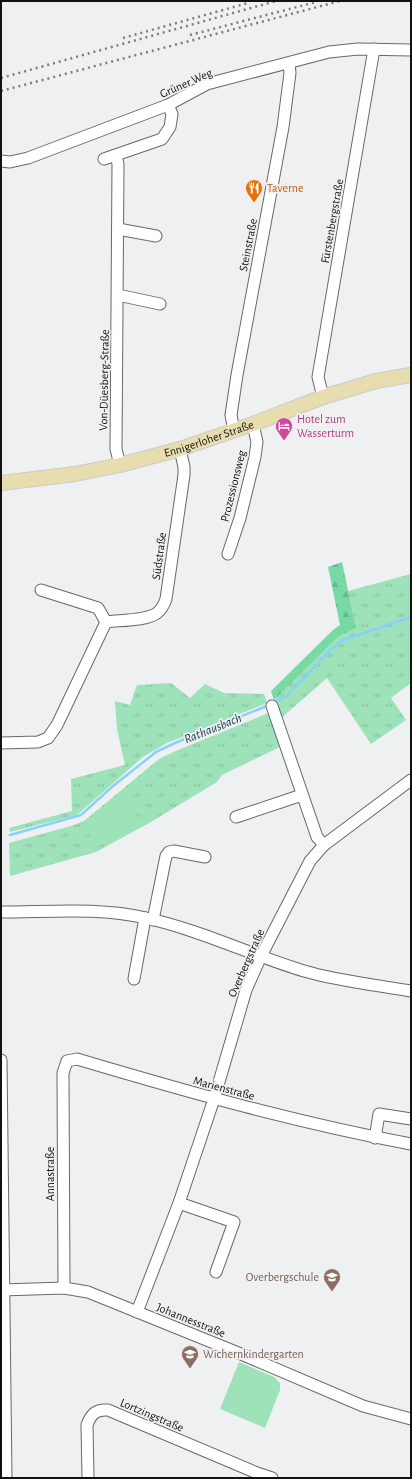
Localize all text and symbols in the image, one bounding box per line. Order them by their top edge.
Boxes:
street label: Grüner Weg [158,66,214,100]
restaurant icon: Taverne [244,178,264,203]
street label: Fürstenbergstraße [319,178,345,264]
place label: Taverne [267,182,304,194]
street label: Steinstraße [237,217,259,273]
street label: Von-Düesberg-Straße [97,329,111,431]
place label: Hotel zum Wasserturm [297,413,354,439]
hotel icon: Hotel zum Wasserturm [274,416,294,441]
street label: Ennigerloher Straße [163,418,255,459]
street label: Prozessionsweg [218,449,248,523]
street label: Südstraße [150,532,168,580]
water label: Rathausbach [183,712,243,746]
street label: Overbergstraße [226,927,266,999]
street label: Marienstraße [192,1074,256,1102]
street label: Annastraße [44,1147,56,1201]
school or university icon: Overbergschule [322,1267,342,1292]
place label: Overbergschule [246,1271,319,1283]
street label: Johannesstraße [155,1301,227,1339]
school or university icon: Wichernkindergarten [180,1344,200,1369]
place label: Wichernkindergarten [203,1348,304,1360]
street label: Lortzingstraße [118,1396,186,1434]

